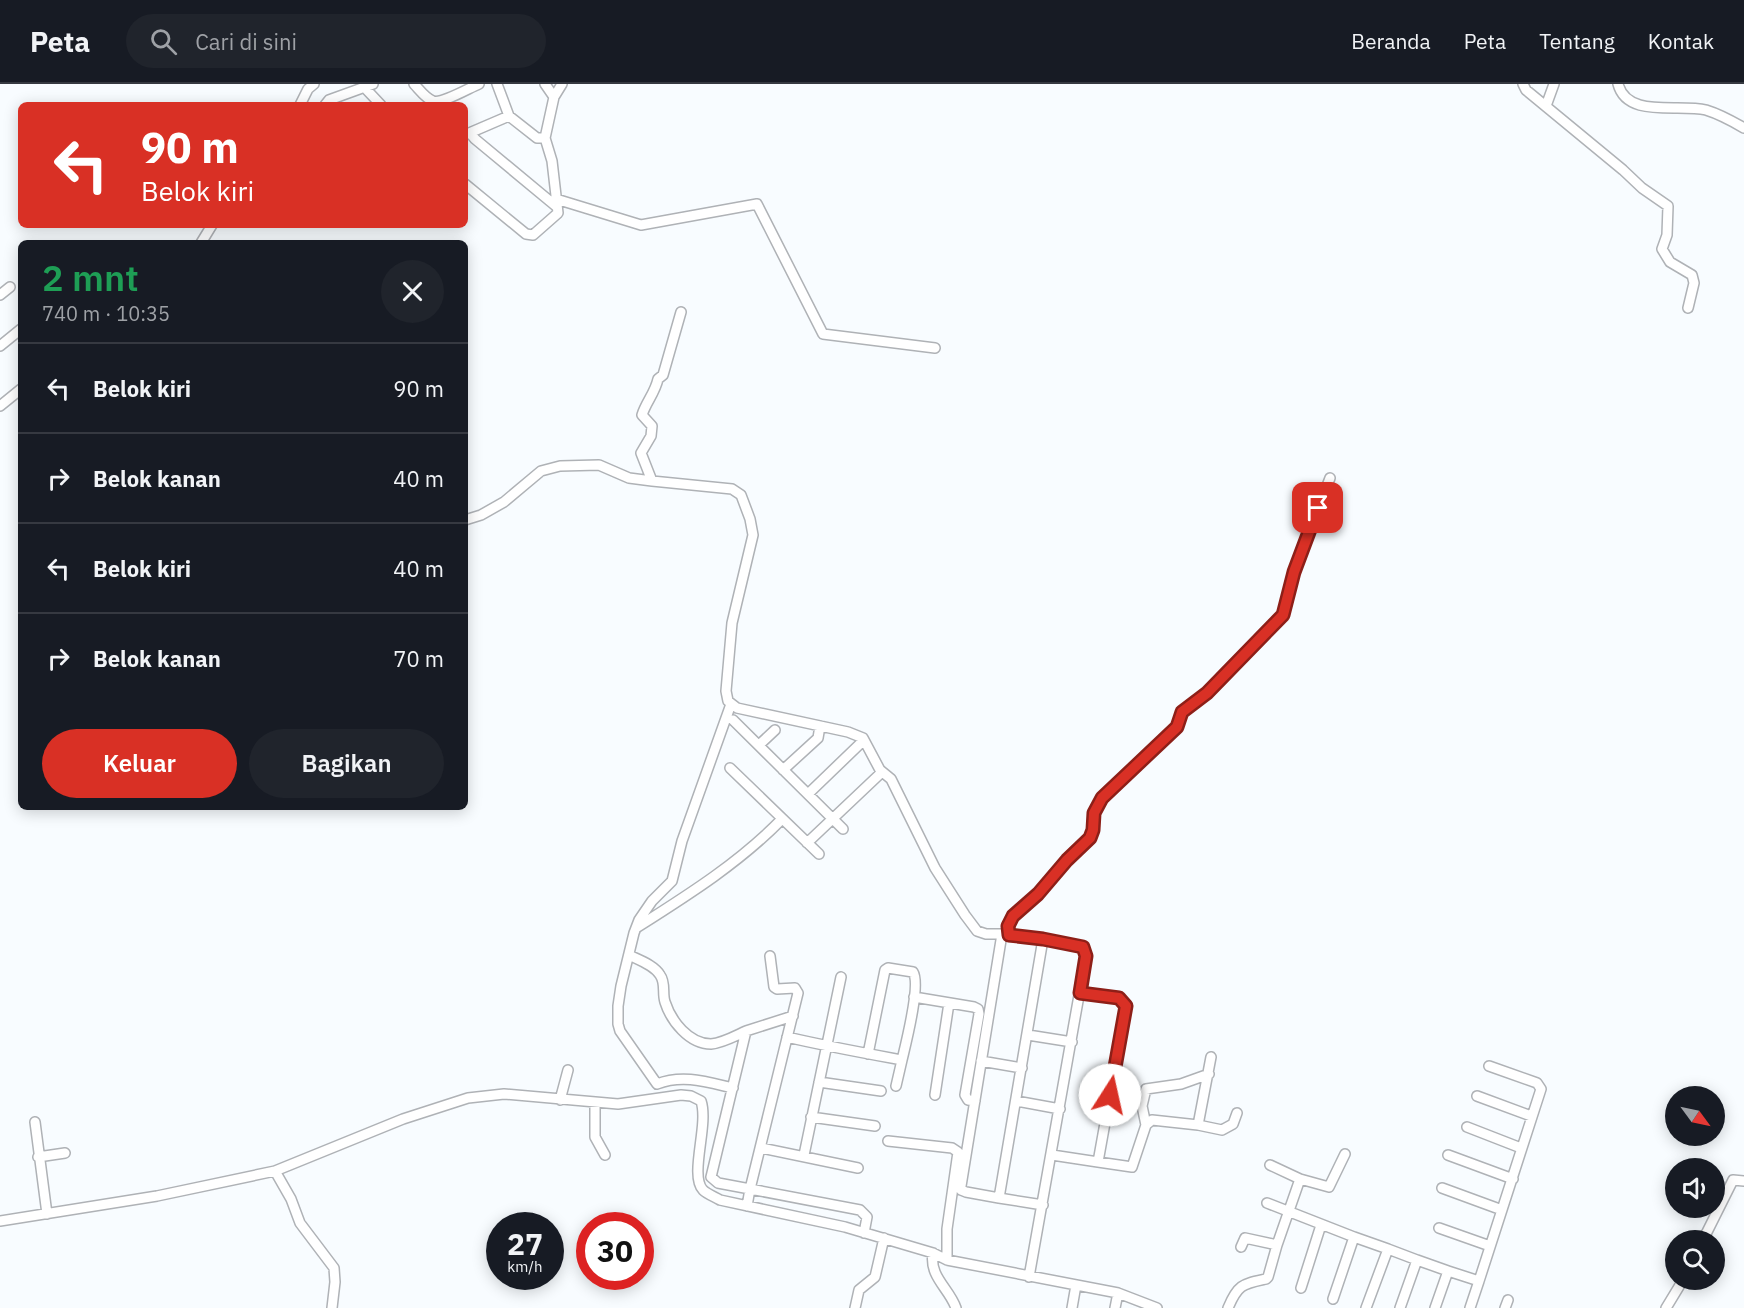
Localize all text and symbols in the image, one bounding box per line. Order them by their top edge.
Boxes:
search box [126,14,546,68]
text: Peta [30,23,90,60]
icon: search [147,25,180,58]
text: Cari di sini [195,27,297,56]
text: Beranda [1351,27,1431,55]
text: Peta [1464,27,1506,55]
text: Tentang [1539,27,1615,55]
text: Kontak [1648,27,1714,55]
text: 90 m [141,120,239,175]
icon: left [42,126,120,204]
text: Belok kiri [141,173,254,208]
text: 2 mnt [42,254,139,301]
button: close [381,260,444,323]
text: 740 m · 10:35 [42,300,170,327]
icon: left [42,372,75,405]
text: Belok kiri [93,374,191,403]
text: 90 m [393,374,444,403]
icon: right [42,462,75,495]
text: Belok kanan [93,464,221,493]
text: 40 m [393,464,444,493]
pin [1292,482,1343,533]
icon: arrive [1301,491,1334,524]
icon: left [42,552,75,585]
text: Belok kiri [93,554,191,583]
text: 40 m [393,554,444,583]
icon: right [42,642,75,675]
text: Belok kanan [93,644,221,673]
text: 70 m [393,644,444,673]
button: Keluar [42,729,237,798]
button: Bagikan [249,729,444,798]
position arrow [1078,1063,1142,1127]
north arrow [1665,1086,1725,1146]
map controls [1665,1086,1725,1290]
button: sound [1665,1158,1725,1218]
speed limit sign: 30 [576,1212,654,1290]
text: 27 [507,1224,543,1263]
button: search [1665,1230,1725,1290]
text: km/h [507,1257,543,1276]

